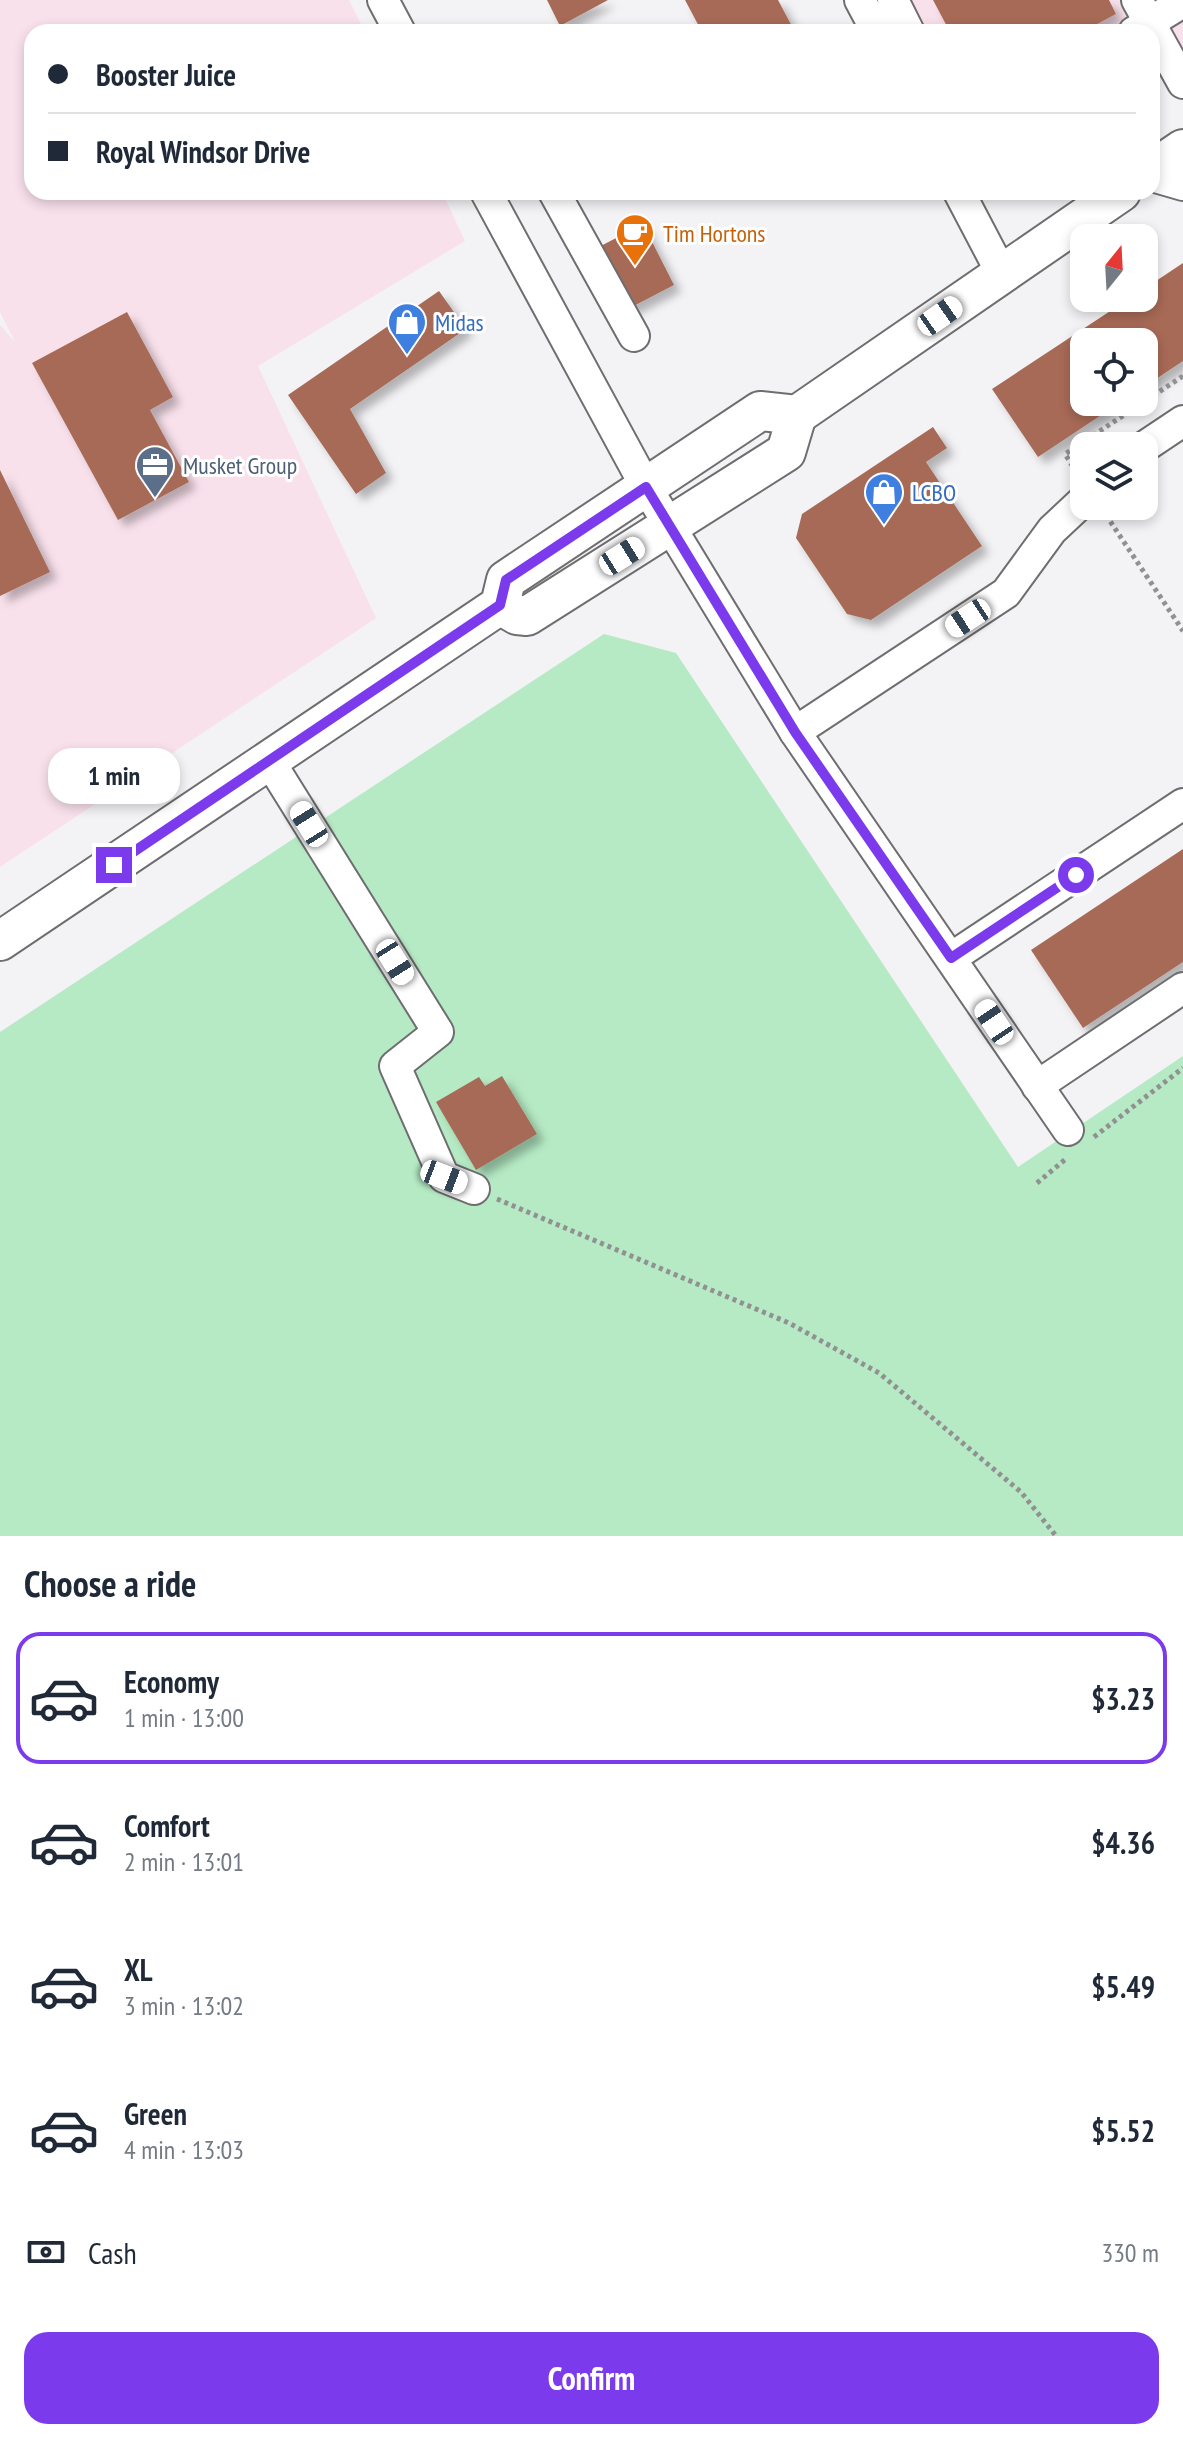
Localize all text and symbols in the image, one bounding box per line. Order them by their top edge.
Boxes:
text: Booster Juice [96,55,236,94]
text: Royal Windsor Drive [96,132,310,171]
cafe icon: Tim Hortons [614,212,656,267]
place label: Tim Hortons [663,218,765,249]
north arrow [1070,224,1158,312]
map controls [1070,224,1158,520]
car [913,292,967,340]
shop icon: Midas [386,301,428,356]
place label: Midas [435,307,484,338]
button: locate [1070,328,1158,416]
button: layers [1070,432,1158,520]
office icon: Musket Group [134,444,176,499]
place label: Musket Group [183,450,297,481]
shop icon: LCBO [863,471,905,526]
place label: LCBO [912,477,956,508]
car [595,533,649,579]
car [941,595,995,641]
callout: 1 min [48,749,180,805]
text: 1 min [88,759,140,792]
car [286,797,332,851]
route end [96,847,132,883]
route start [1058,857,1094,893]
car [372,935,418,989]
car [971,995,1017,1049]
car [417,1157,471,1197]
text: Choose a ride [24,1560,196,1607]
icon: car [28,1662,100,1734]
text: Economy [124,1662,219,1701]
text: $3.23 [1091,1679,1155,1718]
text: 1 min · 13:00 [124,1701,244,1734]
icon: car [28,1806,100,1878]
text: Comfort [124,1806,210,1845]
text: $4.36 [1091,1823,1155,1862]
text: 2 min · 13:01 [124,1845,244,1878]
icon: car [28,1950,100,2022]
text: XL [124,1950,153,1989]
text: $5.49 [1091,1967,1155,2006]
text: 3 min · 13:02 [124,1989,244,2022]
icon: car [28,2094,100,2166]
text: Green [124,2094,187,2133]
text: $5.52 [1091,2111,1155,2150]
text: 4 min · 13:03 [124,2133,244,2166]
icon: cash [24,2230,68,2274]
text: Cash [88,2233,137,2272]
text: 330 m [1101,2236,1159,2269]
button: Confirm [24,2332,1159,2424]

